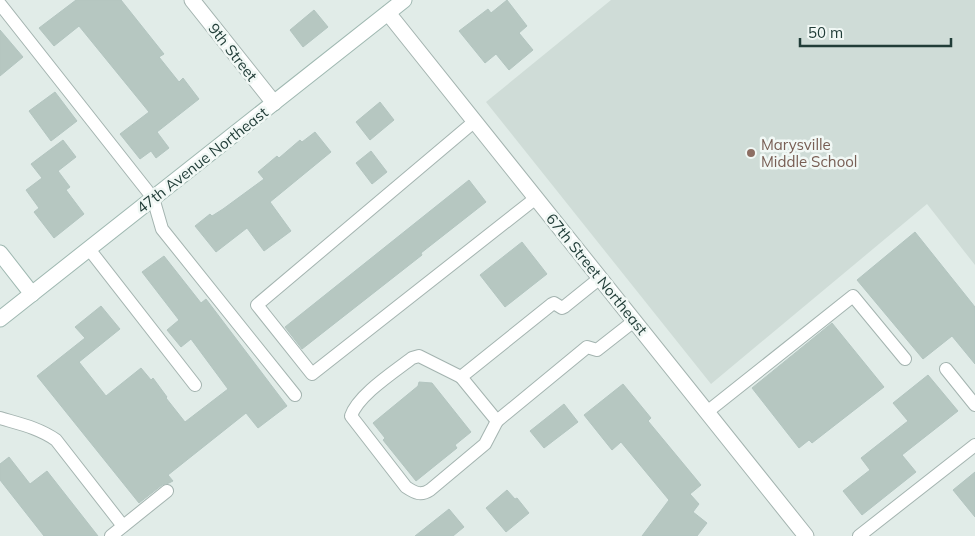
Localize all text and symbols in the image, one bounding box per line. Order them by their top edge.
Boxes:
scale bar [800,15,951,47]
street label: 9th Street [204,19,262,85]
text: 50 m [808,23,843,42]
street label: 47th Avenue Northeast [133,103,271,217]
place label: Marysville Middle School [761,135,857,171]
marker: Marysville Middle School [745,147,757,159]
street label: 67th Street Northeast [542,209,652,339]

